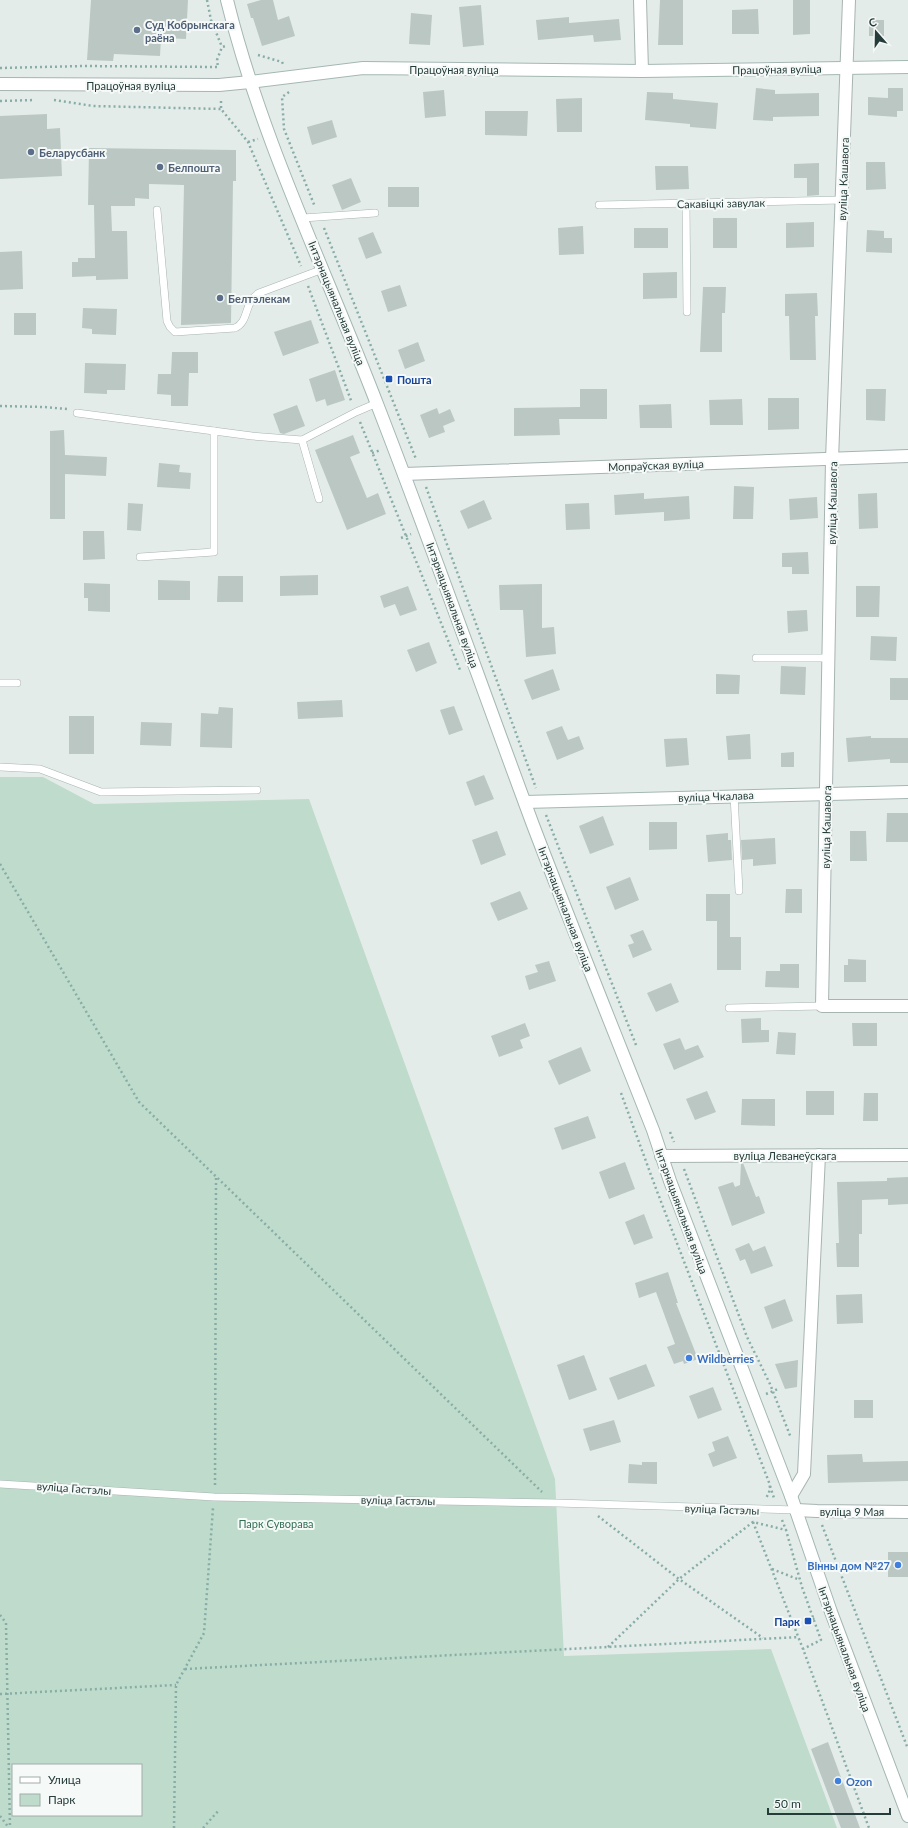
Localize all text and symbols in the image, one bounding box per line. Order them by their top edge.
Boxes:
north arrow [856,12,896,52]
text: С [867,15,879,29]
place label: Суд Кобрынскага раёна [145,18,235,44]
marker: Суд Кобрынскага раёна [132,25,142,35]
street label: Працоўная вуліца [732,62,822,76]
street label: Працоўная вуліца [409,63,499,76]
street label: Працоўная вуліца [86,79,176,92]
street label: вуліца Кашавога [835,137,851,221]
place label: Беларусбанк [39,146,105,159]
marker: Беларусбанк [26,147,36,157]
place label: Белпошта [168,161,220,174]
marker: Белпошта [155,162,165,172]
street label: Сакавіцкі завулак [677,196,766,210]
street label: Інтэрнацыянальная вуліца [306,239,368,367]
place label: Белтэлекам [228,292,290,305]
marker: Белтэлекам [215,293,225,303]
place label: Пошта [397,373,432,386]
marker: Пошта [384,374,394,384]
street label: Мопраўская вуліца [608,457,704,473]
street label: вуліца Кашавога [825,461,839,545]
street label: Інтэрнацыянальная вуліца [424,540,482,670]
street label: вуліца Кашавога [819,785,833,869]
street label: вуліца Чкалава [678,788,754,804]
street label: Інтэрнацыянальная вуліца [536,845,596,973]
street label: Інтэрнацыянальная вуліца [653,1146,711,1276]
street label: вуліца Леванеўскага [734,1149,836,1162]
place label: Wildberries [697,1352,754,1365]
marker: Wildberries [684,1353,694,1363]
street label: вуліца Гастэлы [36,1479,112,1497]
street label: вуліца Гастэлы [361,1493,435,1507]
street label: вуліца Гастэлы [685,1501,760,1517]
street label: вуліца 9 Мая [820,1505,884,1518]
park label: Парк Суворава [238,1517,314,1530]
place label: Вінны дом №27 [807,1559,890,1572]
marker: Вінны дом №27 [893,1560,903,1570]
street label: Інтэрнацыянальная вуліца [816,1584,874,1714]
place label: Парк [774,1615,800,1628]
marker: Парк [803,1616,813,1626]
legend [12,1764,142,1816]
text: Улица [48,1772,81,1787]
place label: Ozon [846,1775,872,1788]
marker: Ozon [833,1776,843,1786]
scale bar [768,1790,890,1816]
text: Парк [48,1792,76,1807]
text: 50 m [774,1796,801,1811]

